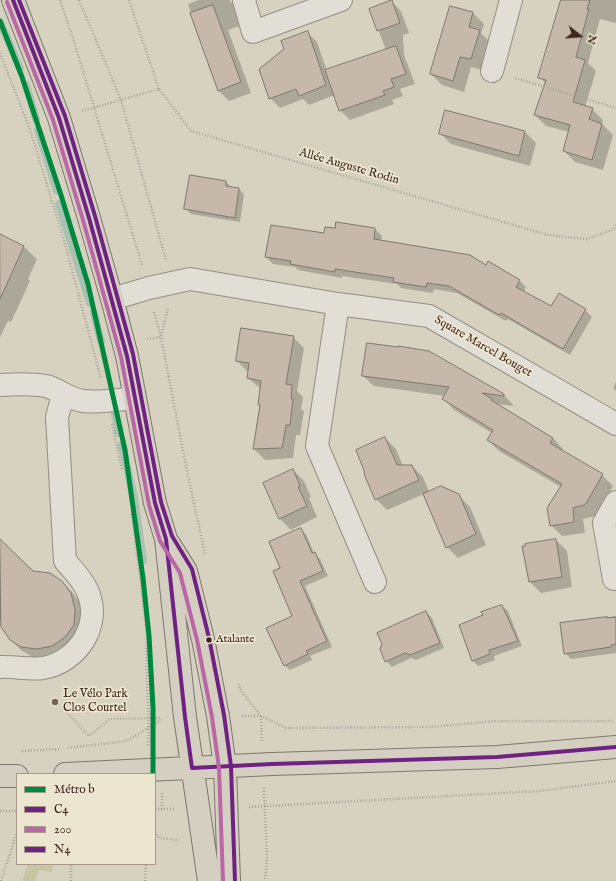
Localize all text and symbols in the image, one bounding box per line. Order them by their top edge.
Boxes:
north arrow [560,16,600,56]
text: N [583,33,600,46]
street label: Allée Auguste Rodin [297,146,401,188]
street label: Square Marcel Bouget [432,313,534,381]
place label: Atalante [216,633,254,647]
marker: Atalante [204,635,214,645]
place label: Le Vélo Park Clos Courtel [63,688,128,716]
marker: Le Vélo Park Clos Courtel [50,697,60,707]
legend [16,773,156,865]
text: Métro b [54,782,95,797]
text: C4 [54,802,68,817]
text: 200 [54,822,71,837]
text: N4 [54,842,70,857]

